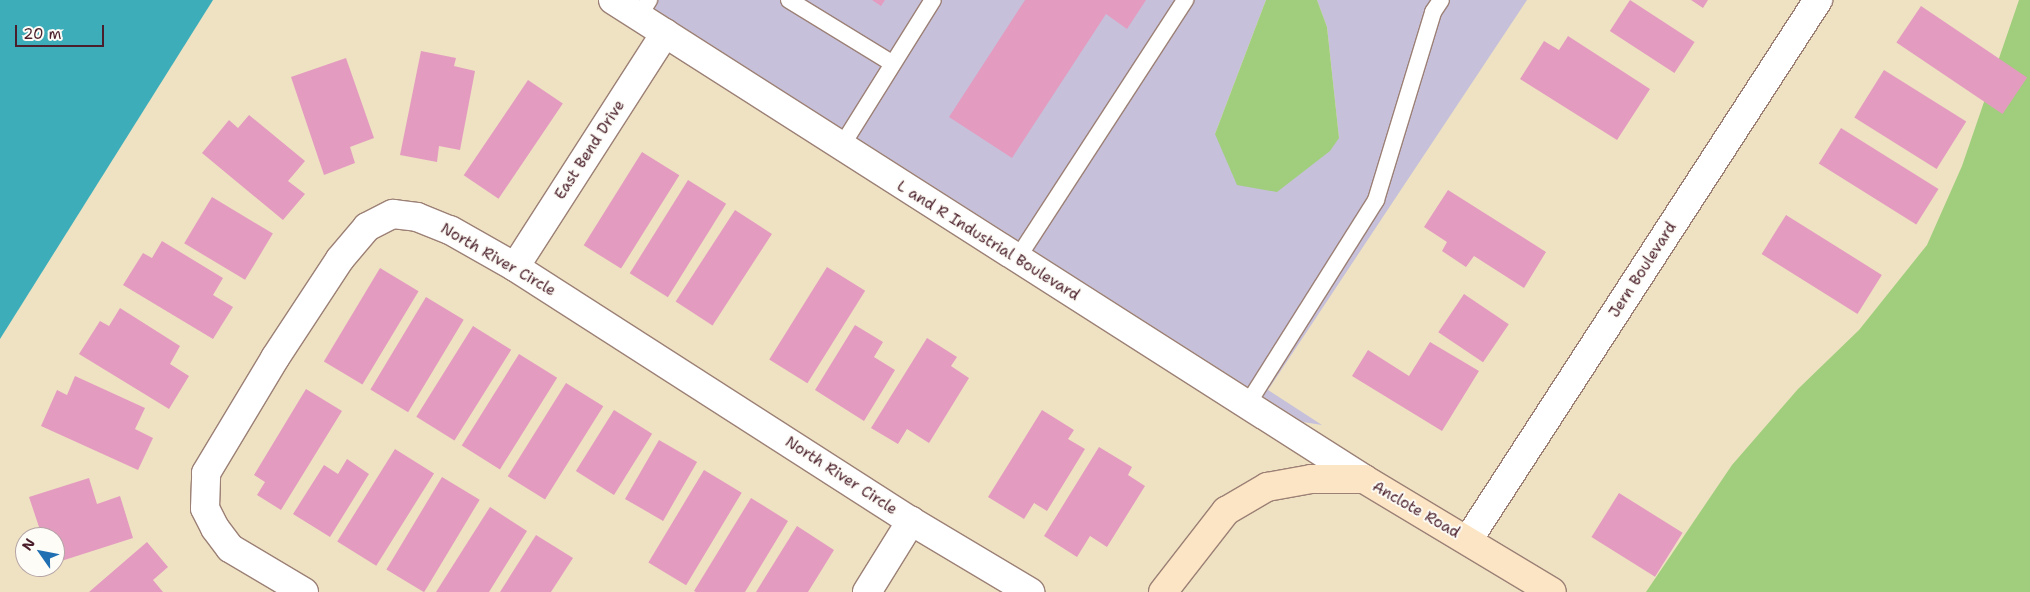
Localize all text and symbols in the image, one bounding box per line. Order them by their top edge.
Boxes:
scale bar [18,15,106,47]
text: 20 m [23,24,62,44]
street label: East Bend Drive [551,97,629,203]
street label: L and R Industrial Boulevard [893,177,1083,305]
street label: Jern Boulevard [1605,219,1681,321]
street label: North River Circle [437,220,559,300]
street label: North River Circle [782,433,900,519]
street label: Anclote Road [1369,478,1463,542]
north arrow [15,527,65,577]
text: N [18,535,39,554]

